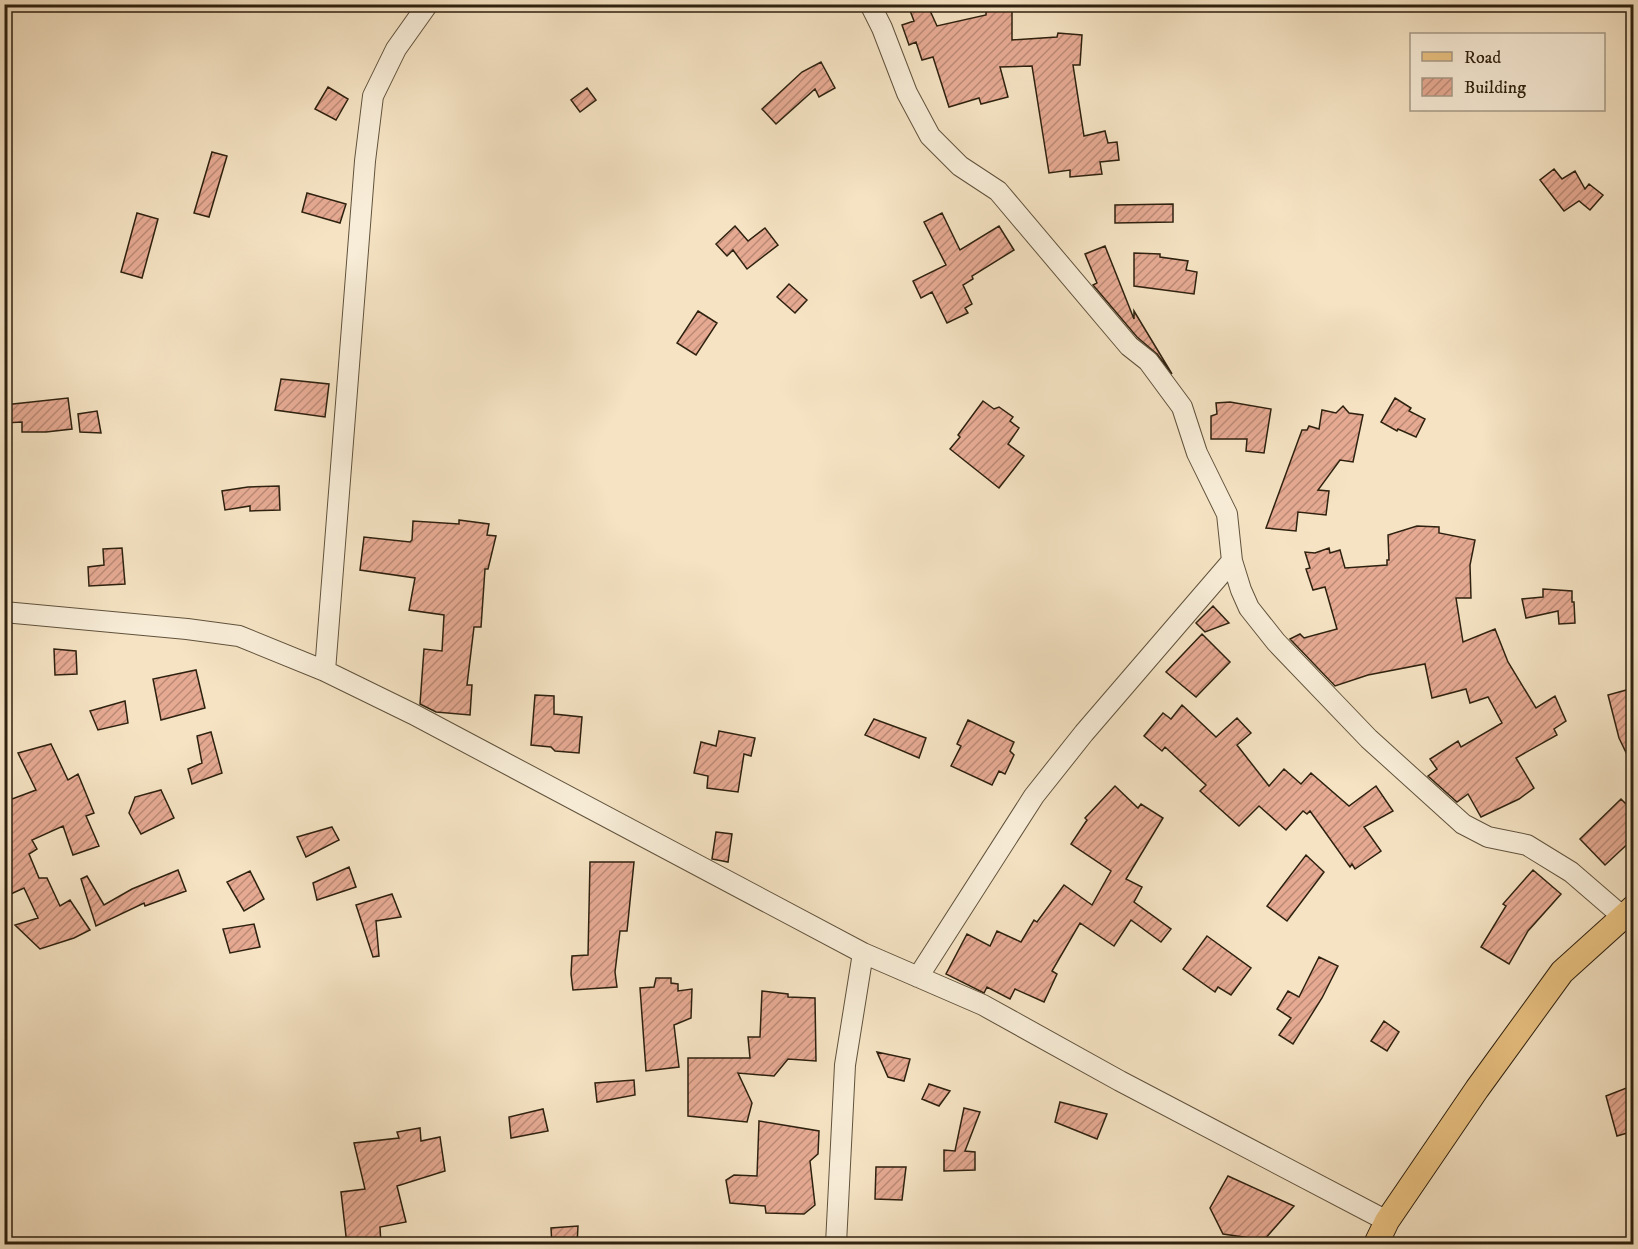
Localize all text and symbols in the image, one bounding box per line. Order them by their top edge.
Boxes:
legend [1410,33,1605,111]
text: Road [1464,47,1501,69]
text: Building [1464,77,1526,99]

